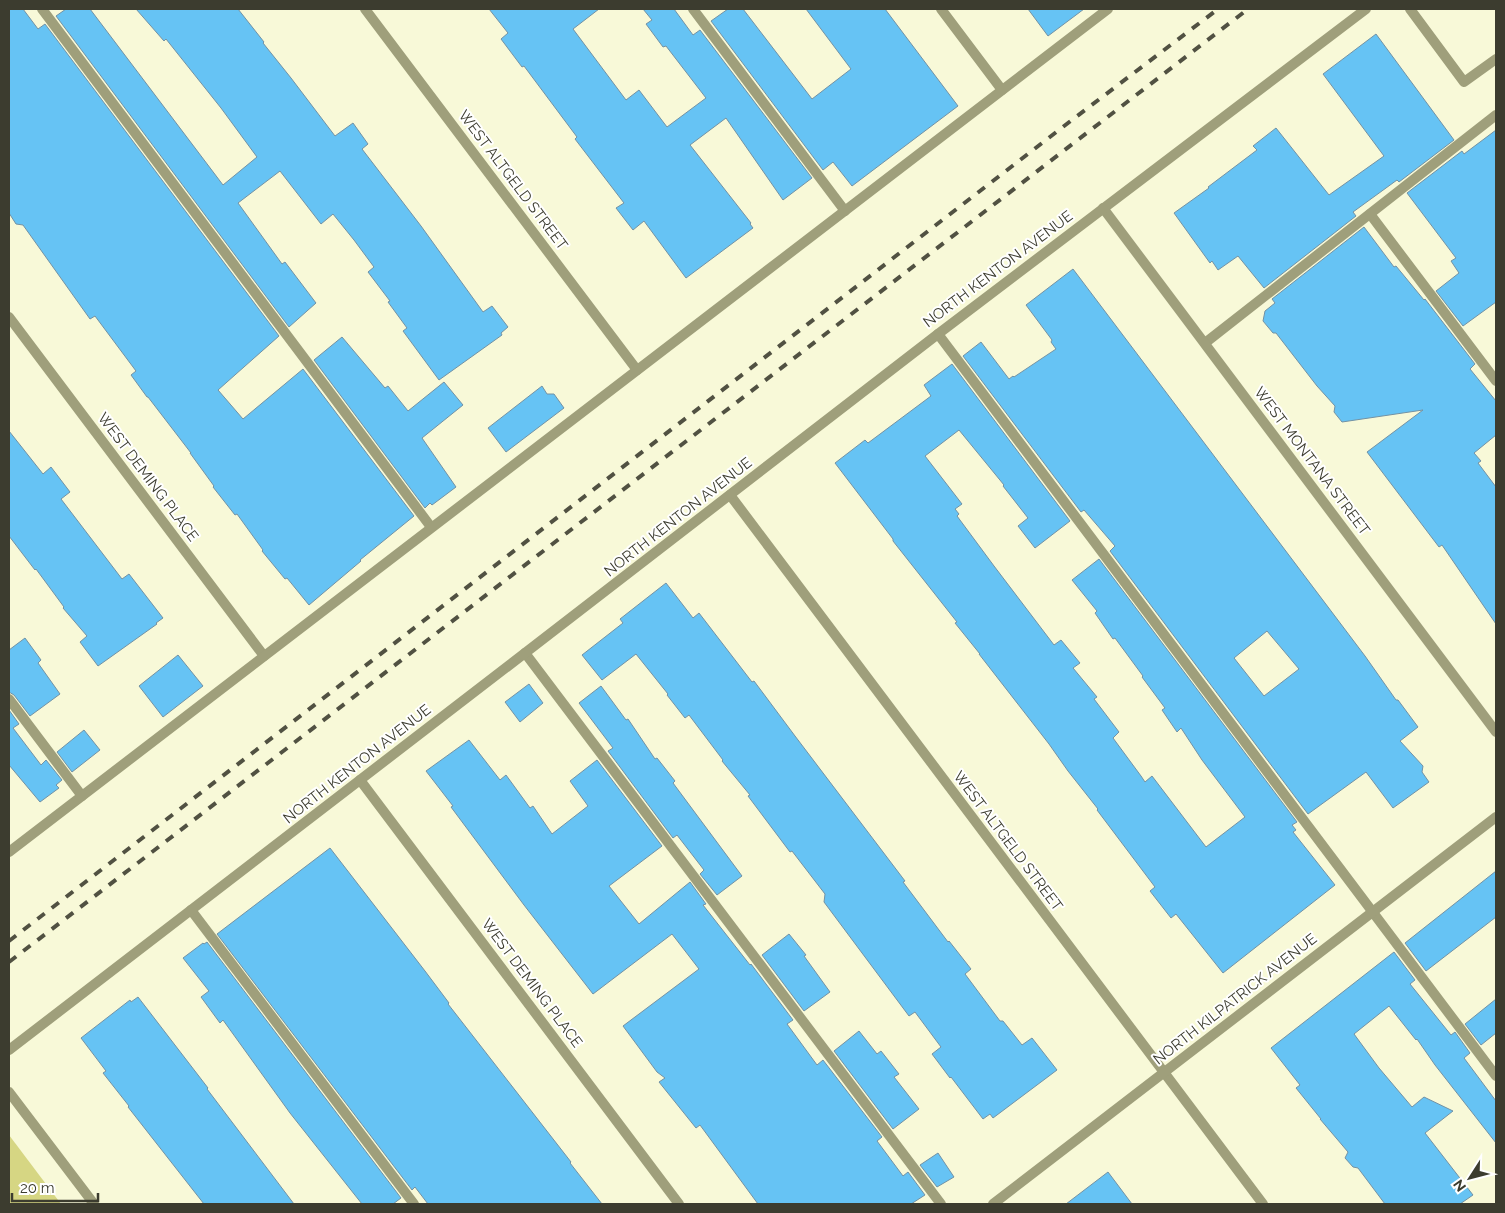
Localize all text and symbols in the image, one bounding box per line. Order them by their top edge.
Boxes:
street label: WEST ALTGELD STREET [454,106,572,254]
street label: NORTH KENTON AVENUE [920,207,1076,331]
street label: WEST MONTANA STREET [1250,383,1374,539]
street label: WEST DEMING PLACE [94,409,202,545]
street label: NORTH KENTON AVENUE [601,454,755,580]
street label: NORTH KENTON AVENUE [280,701,434,827]
street label: WEST ALTGELD STREET [949,767,1067,915]
street label: WEST DEMING PLACE [478,915,586,1051]
street label: NORTH KILPATRICK AVENUE [1150,929,1320,1069]
north arrow [1445,1153,1495,1203]
scale bar [12,1170,99,1202]
text: N [1450,1177,1469,1195]
text: 20 m [20,1179,55,1197]

